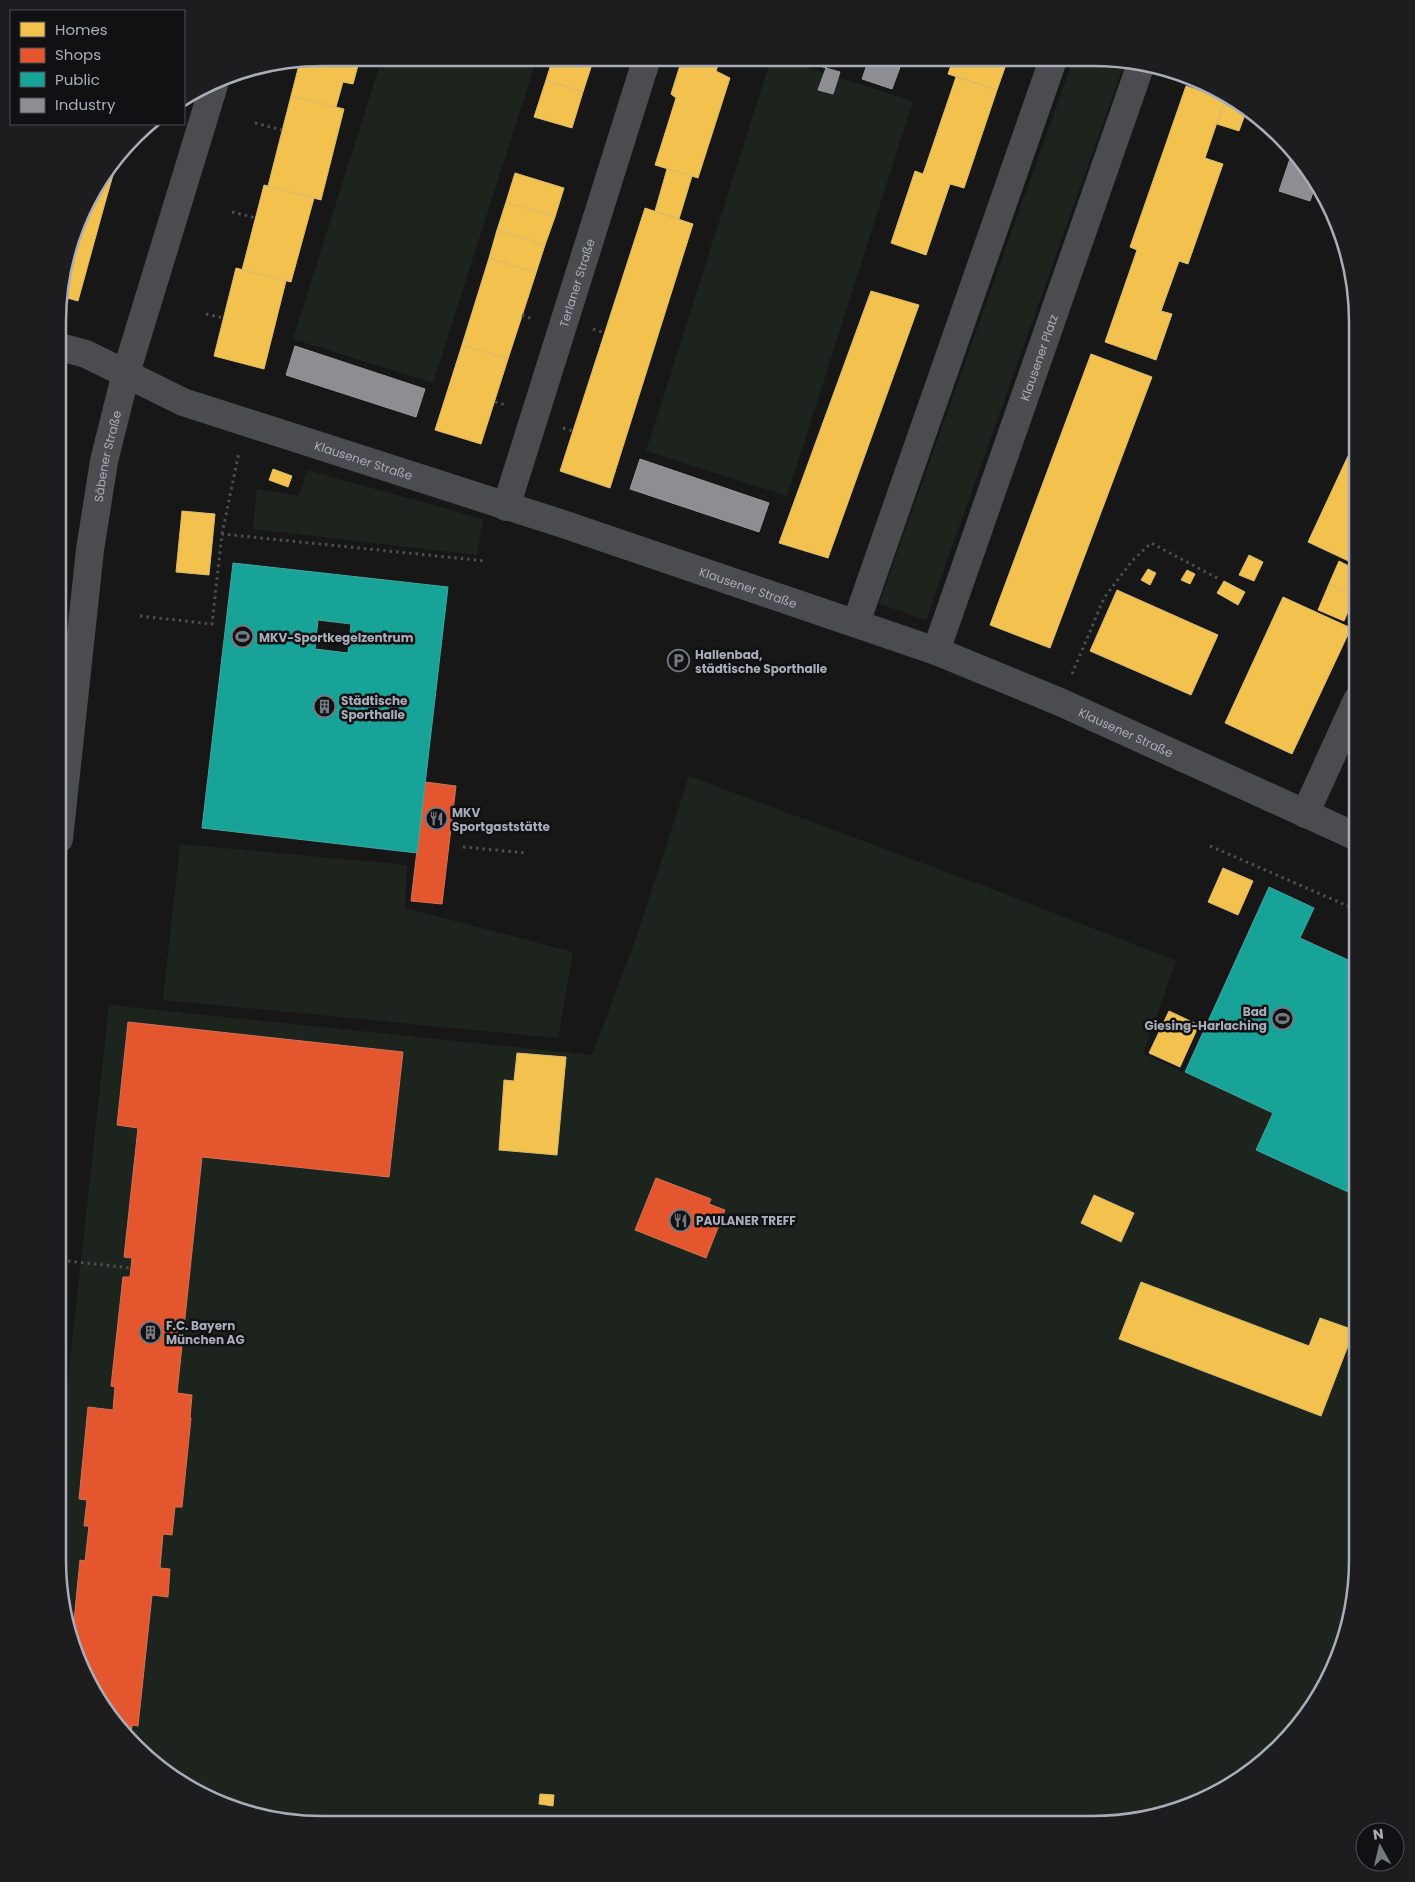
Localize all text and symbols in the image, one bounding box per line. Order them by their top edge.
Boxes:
legend [10,10,185,125]
text: Homes [55,19,108,40]
text: Shops [55,44,101,65]
text: Public [55,69,100,90]
text: Industry [55,94,116,115]
street label: Terlaner Straße [555,236,598,329]
street label: Klausener Platz [1016,312,1061,403]
street label: Säbener Straße [89,409,125,503]
street label: Klausener Straße [313,436,415,484]
street label: Klausener Straße [697,563,799,612]
sports icon: MKV-Sportkegelzentrum [231,625,255,649]
place label: MKV-Sportkegelzentrum [259,629,414,646]
place label: Hallenbad, städtische Sporthalle [695,646,828,677]
parking icon: Hallenbad, städtische Sporthalle [667,649,691,673]
place label: Städtische Sporthalle [341,692,408,723]
building icon: Städtische Sporthalle [313,695,337,719]
street label: Klausener Straße [1076,703,1176,761]
place label: MKV Sportgaststätte [452,804,551,835]
restaurant icon: MKV Sportgaststätte [424,807,448,831]
place label: Bad Giesing-Harlaching [1145,1003,1267,1034]
sports icon: Bad Giesing-Harlaching [1271,1006,1295,1030]
restaurant icon: PAULANER TREFF [668,1208,692,1232]
place label: PAULANER TREFF [696,1212,796,1229]
place label: F.C. Bayern München AG [166,1317,245,1348]
building icon: F.C. Bayern München AG [138,1320,162,1344]
north arrow [1355,1822,1405,1872]
text: N [1372,1823,1385,1845]

